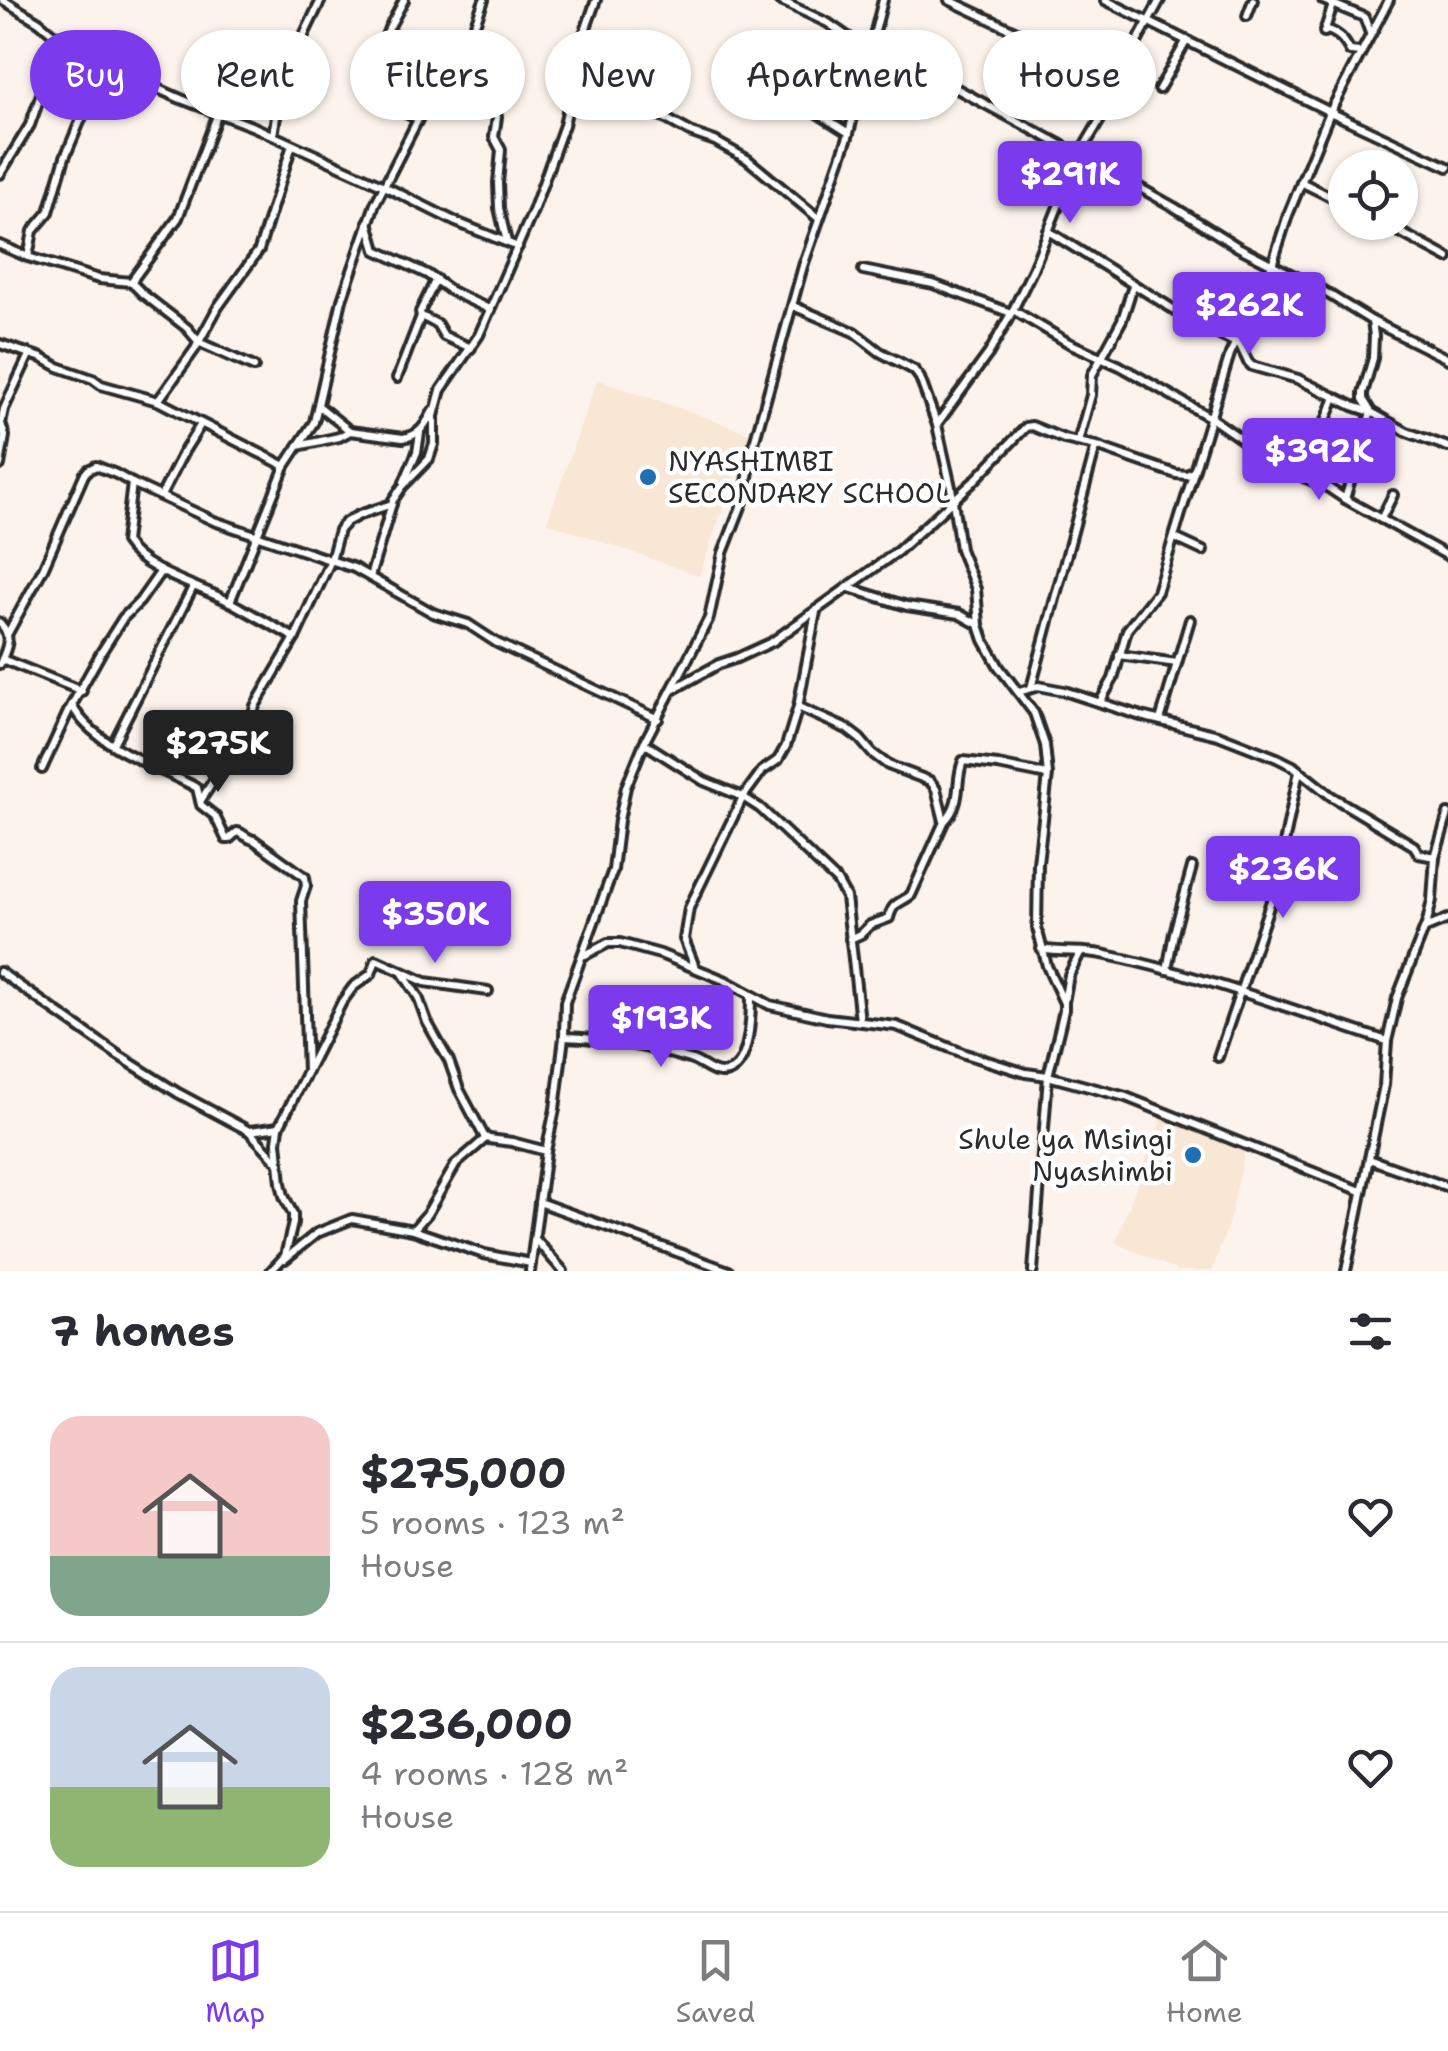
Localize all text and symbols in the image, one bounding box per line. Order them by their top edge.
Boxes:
chip: Buy [30,30,161,120]
chip: Rent [181,30,330,120]
chip: Filters [350,30,525,120]
chip: New [545,30,691,120]
chip: Apartment [711,30,963,120]
chip: House [983,30,1156,120]
pin: $291K [1000,141,1140,226]
map controls [1328,150,1418,240]
button: locate [1328,150,1418,240]
text: $291K [1020,152,1120,195]
pin: $262K [1179,272,1319,357]
text: $262K [1195,283,1303,326]
pin: $392K [1249,418,1389,503]
text: $392K [1264,429,1374,472]
place label: NYASHIMBI SECONDARY SCHOOL [668,442,951,512]
marker: NYASHIMBI SECONDARY SCHOOL [637,466,659,488]
pin: $275K [148,710,288,795]
text: $275K [165,721,271,764]
pin: $236K [1213,836,1353,921]
text: $236K [1228,847,1338,890]
pin: $350K [365,881,505,966]
text: $350K [381,892,489,935]
pin: $193K [591,985,731,1070]
text: $193K [610,996,712,1039]
place label: Shule ya Msingi Nyashimbi [958,1120,1173,1190]
marker: Shule ya Msingi Nyashimbi [1182,1144,1204,1166]
text: 7 homes [50,1303,235,1359]
icon: filters [1343,1304,1398,1359]
text: $275,000 [360,1445,567,1501]
icon: home [130,1456,250,1576]
icon: heart [1343,1489,1398,1544]
text: 5 rooms · 123 m² [360,1501,625,1544]
text: House [360,1544,454,1587]
text: $236,000 [360,1696,573,1752]
icon: home [130,1707,250,1827]
icon: heart [1343,1740,1398,1795]
text: 4 rooms · 128 m² [360,1752,628,1795]
text: House [360,1795,454,1838]
tab: Map [205,1933,265,2031]
tab: Saved [676,1933,755,2031]
tab: Home [1166,1933,1243,2031]

